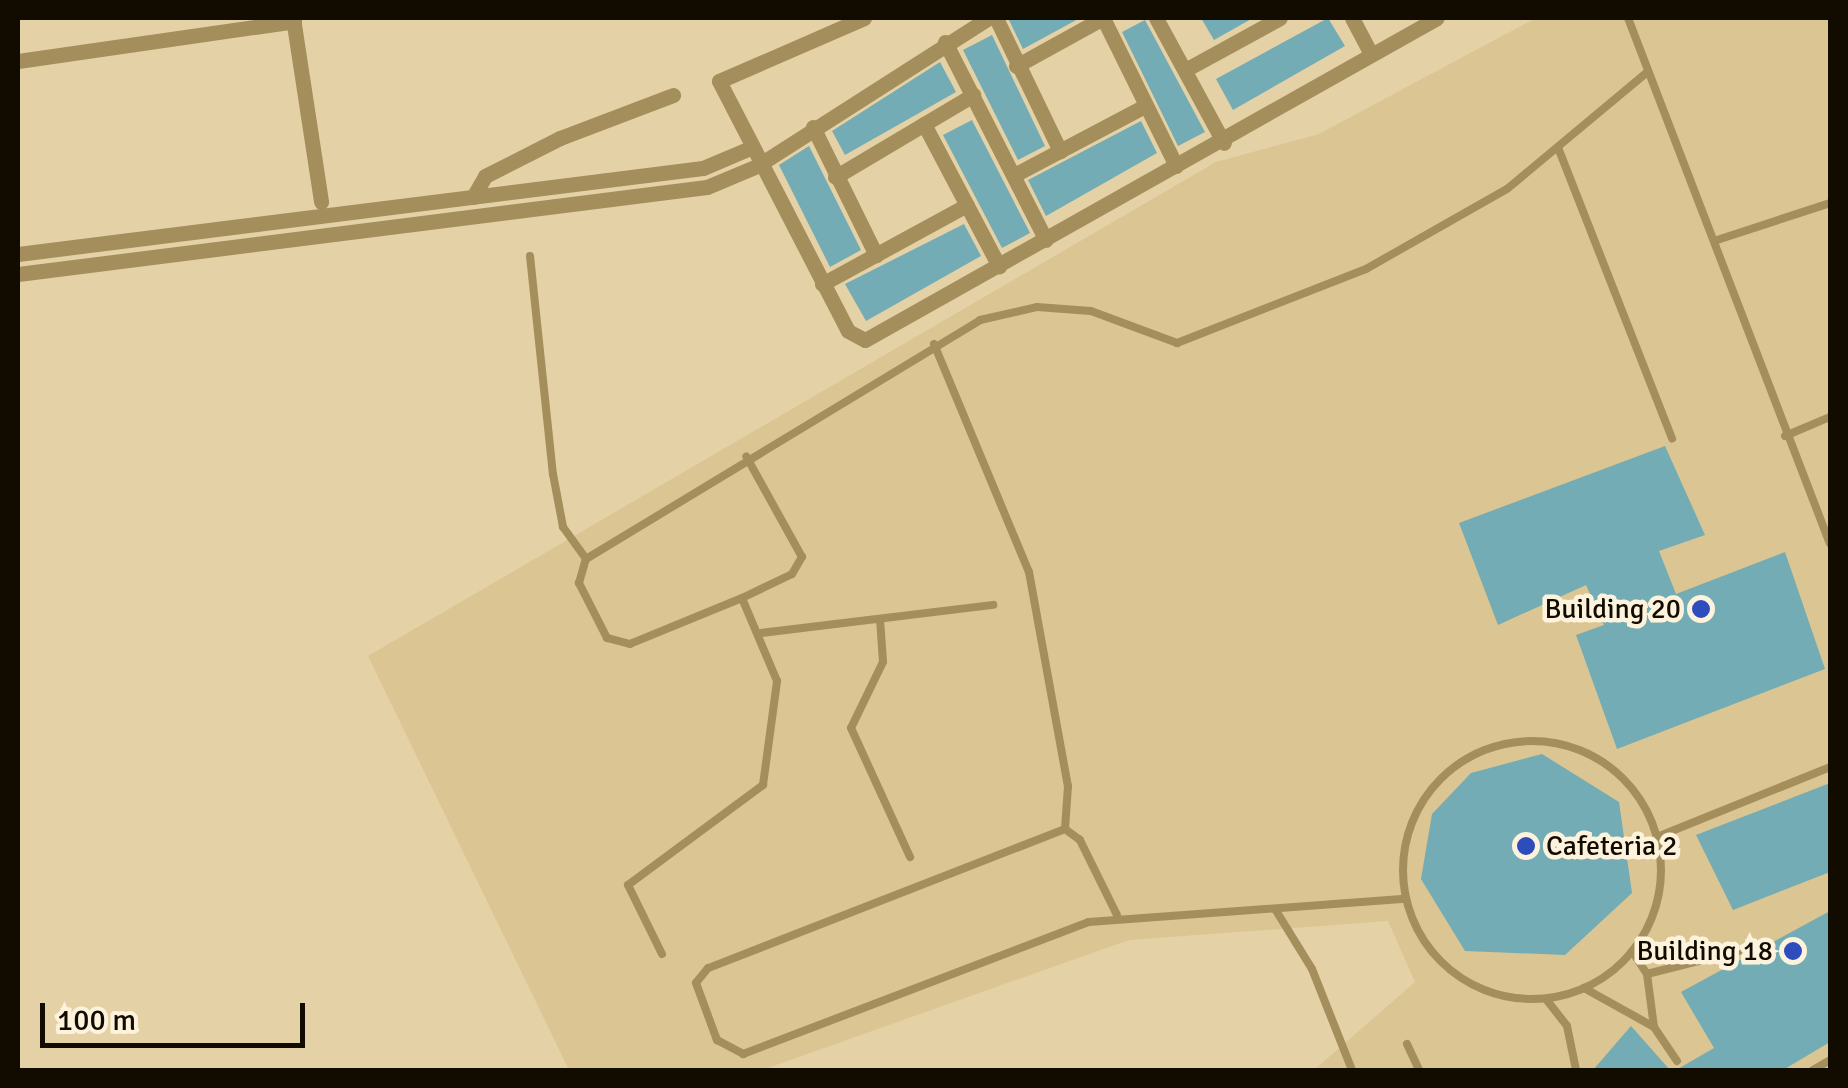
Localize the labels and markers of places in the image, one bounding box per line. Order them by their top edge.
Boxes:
place label: Building 20 [1544,592,1681,626]
marker: Building 20 [1690,598,1712,620]
place label: Cafeteria 2 [1546,829,1677,863]
marker: Cafeteria 2 [1515,835,1537,857]
place label: Building 18 [1636,934,1773,968]
marker: Building 18 [1782,940,1804,962]

